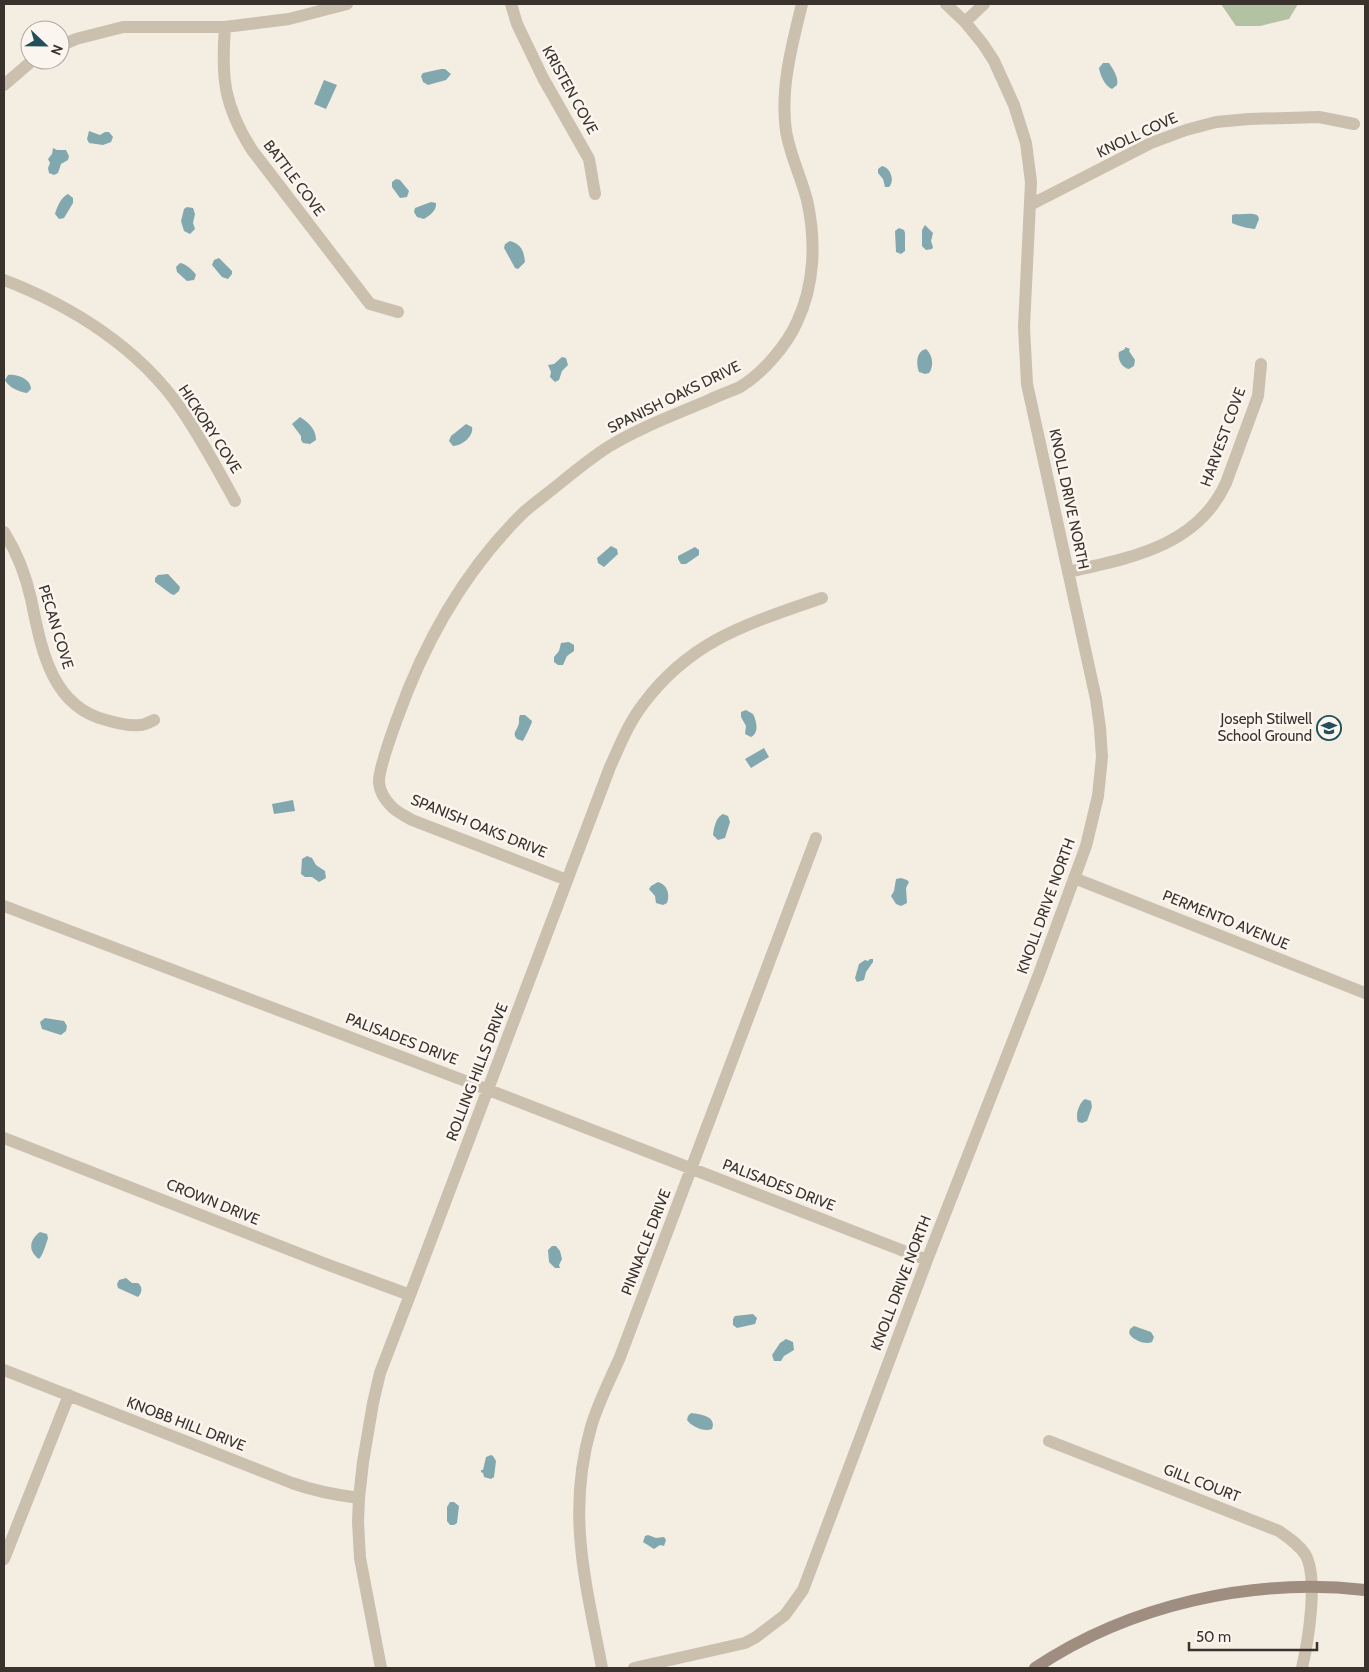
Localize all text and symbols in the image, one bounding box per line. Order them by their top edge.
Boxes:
north arrow [20,20,70,70]
text: N [47,42,67,58]
street label: KRISTEN COVE [538,43,602,137]
street label: KNOLL COVE [1094,108,1180,162]
street label: BATTLE COVE [260,136,328,220]
street label: SPANISH OAKS DRIVE [605,357,743,437]
street label: HICKORY COVE [175,381,245,477]
street label: HARVEST COVE [1197,385,1249,489]
street label: KNOLL DRIVE NORTH [1045,427,1093,571]
street label: PECAN COVE [35,583,77,671]
place label: Joseph Stilwell School Ground [1218,710,1312,745]
school or university icon: Joseph Stilwell School Ground [1316,715,1342,741]
street label: SPANISH OAKS DRIVE [408,790,550,862]
street label: KNOLL DRIVE NORTH [1013,836,1079,976]
street label: PERMENTO AVENUE [1160,886,1292,954]
street label: ROLLING HILLS DRIVE [442,1000,512,1144]
street label: PALISADES DRIVE [343,1009,461,1069]
street label: PALISADES DRIVE [720,1155,838,1215]
street label: CROWN DRIVE [164,1175,262,1229]
street label: PINNACLE DRIVE [617,1186,675,1298]
street label: KNOLL DRIVE NORTH [867,1213,935,1353]
street label: KNOBB HILL DRIVE [124,1393,248,1455]
street label: GILL COURT [1161,1460,1243,1506]
scale bar [1189,1620,1316,1652]
text: 50 m [1196,1628,1231,1646]

